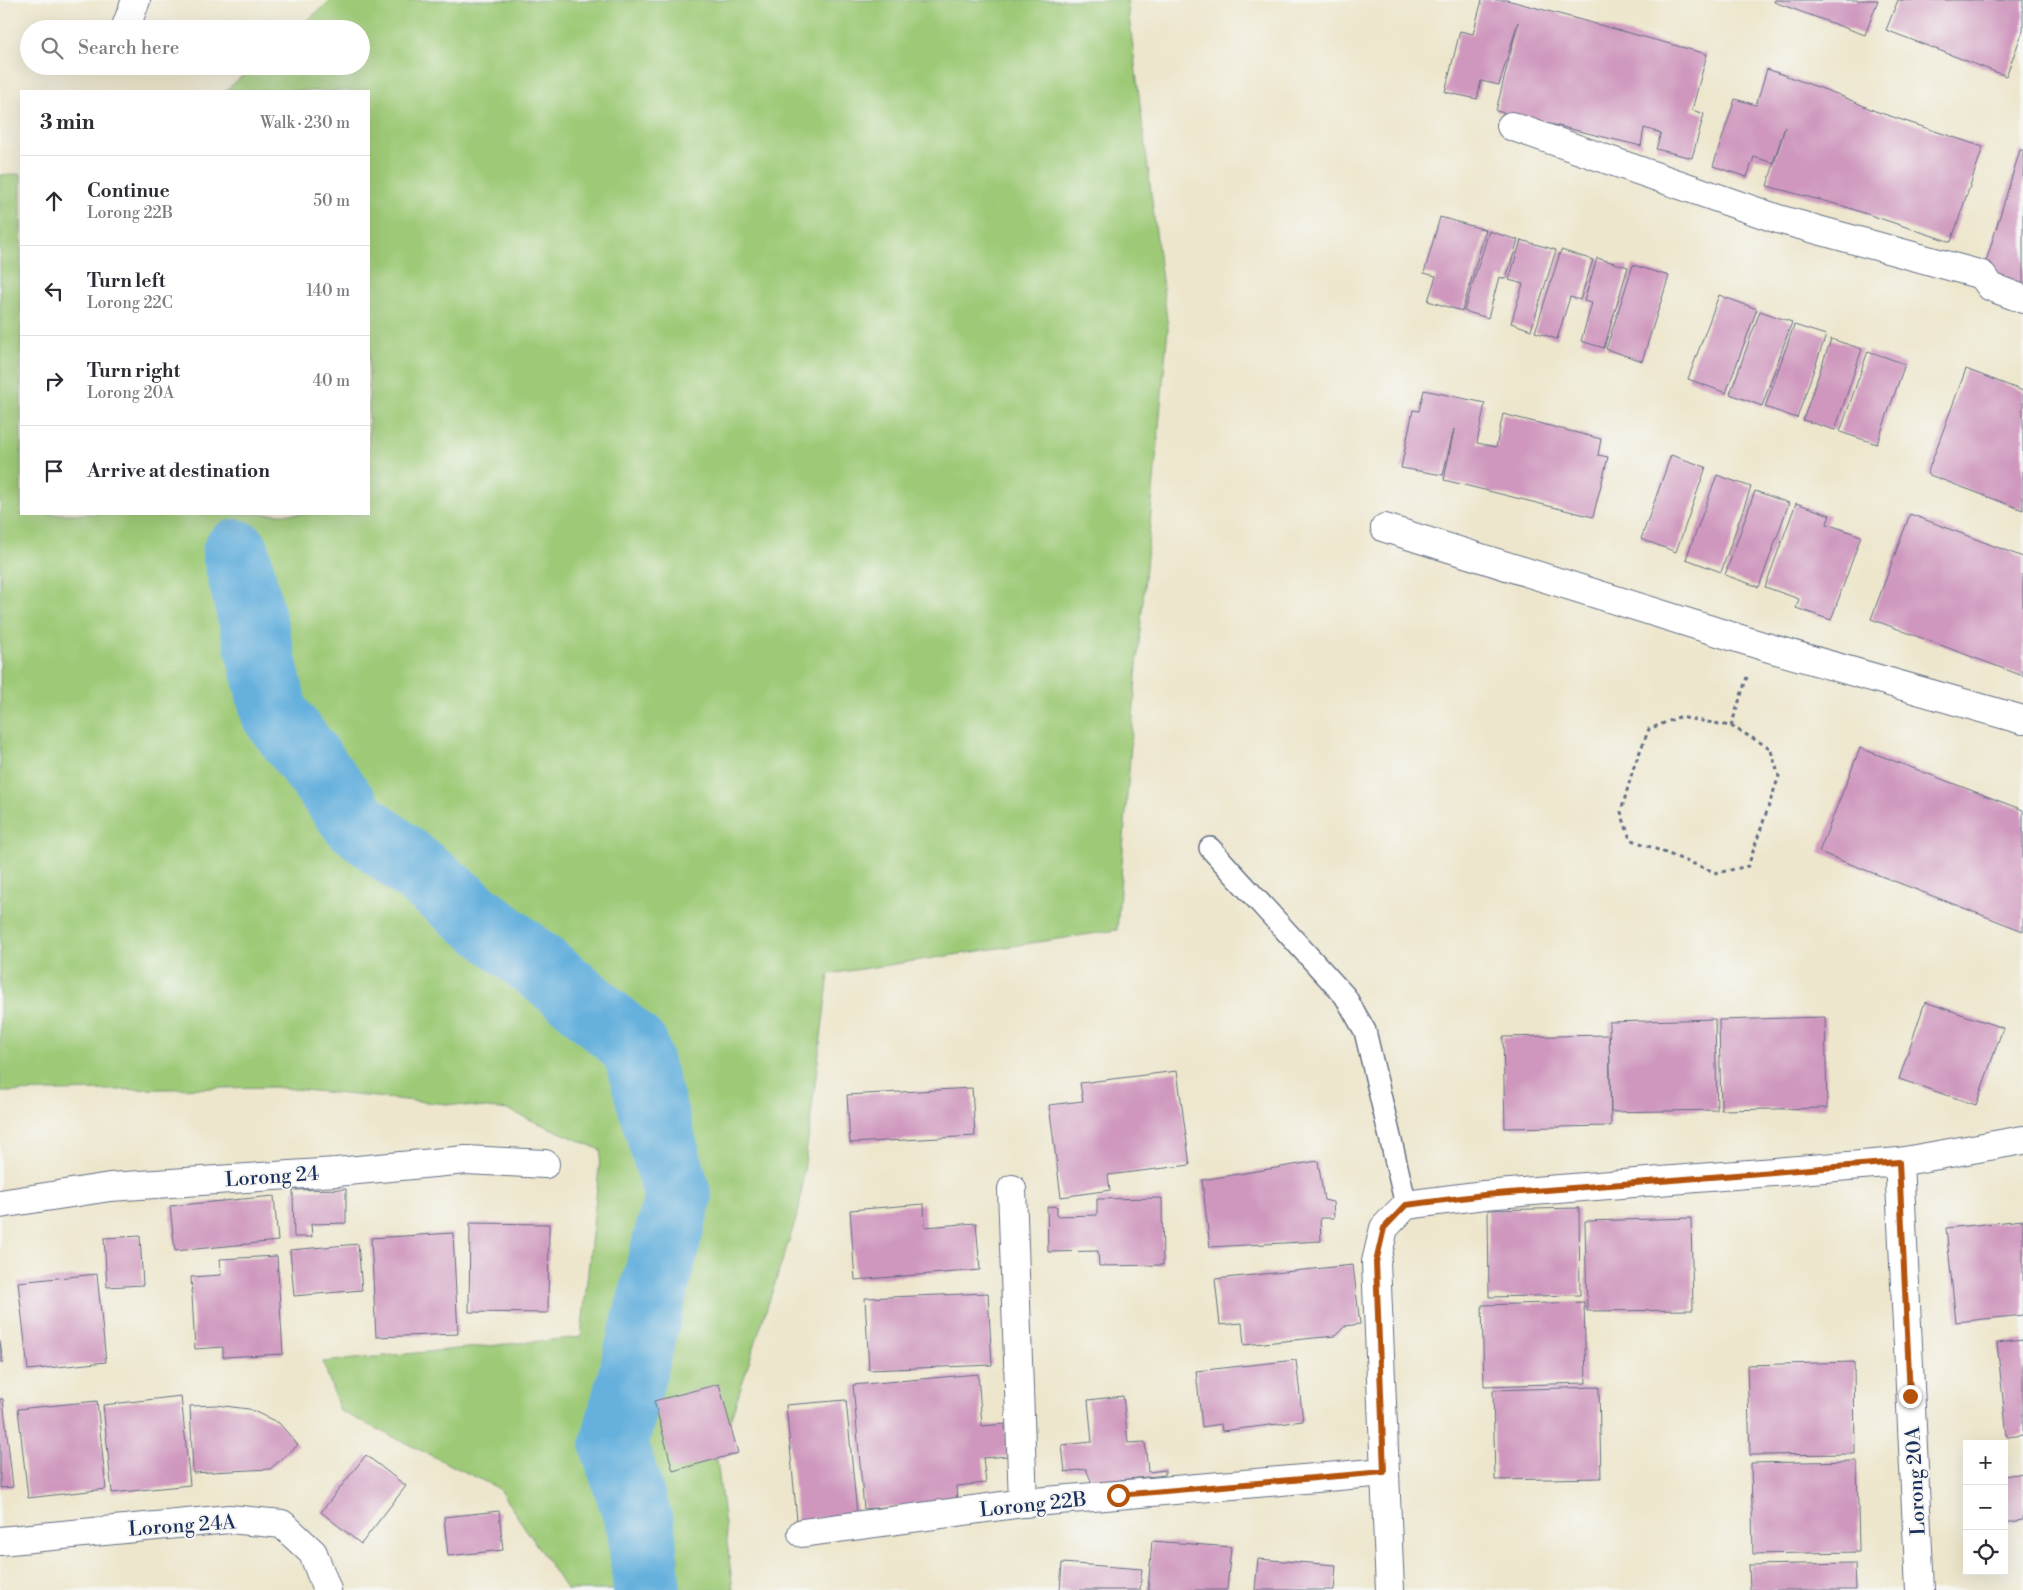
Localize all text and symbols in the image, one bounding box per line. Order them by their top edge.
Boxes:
search box [20,20,370,75]
icon: search [38,34,66,62]
text: Search here [78,36,179,60]
text: 3 min [40,110,95,136]
text: Walk · 230 m [260,113,350,133]
text: Continue [87,179,170,203]
icon: ahead [40,187,68,215]
text: 50 m [313,191,350,211]
text: Lorong 22B [87,203,173,223]
text: Turn left [87,269,166,293]
icon: left [40,277,68,305]
text: 140 m [306,281,350,301]
text: Lorong 22C [87,293,173,313]
text: Turn right [87,359,180,383]
icon: right [40,367,68,395]
text: 40 m [313,371,350,391]
text: Lorong 20A [87,383,174,403]
icon: arrive [40,457,68,485]
text: Arrive at destination [87,459,270,483]
street label: Lorong 24 [224,1162,320,1193]
route end [1899,1385,1922,1408]
street label: Lorong 20A [1901,1425,1932,1536]
map controls [1963,1440,2008,1575]
button: + [1963,1440,2008,1485]
route start [1107,1484,1130,1507]
button: − [1963,1485,2008,1530]
street label: Lorong 22B [978,1487,1088,1524]
street label: Lorong 24A [128,1510,238,1543]
button: locate [1963,1530,2008,1575]

